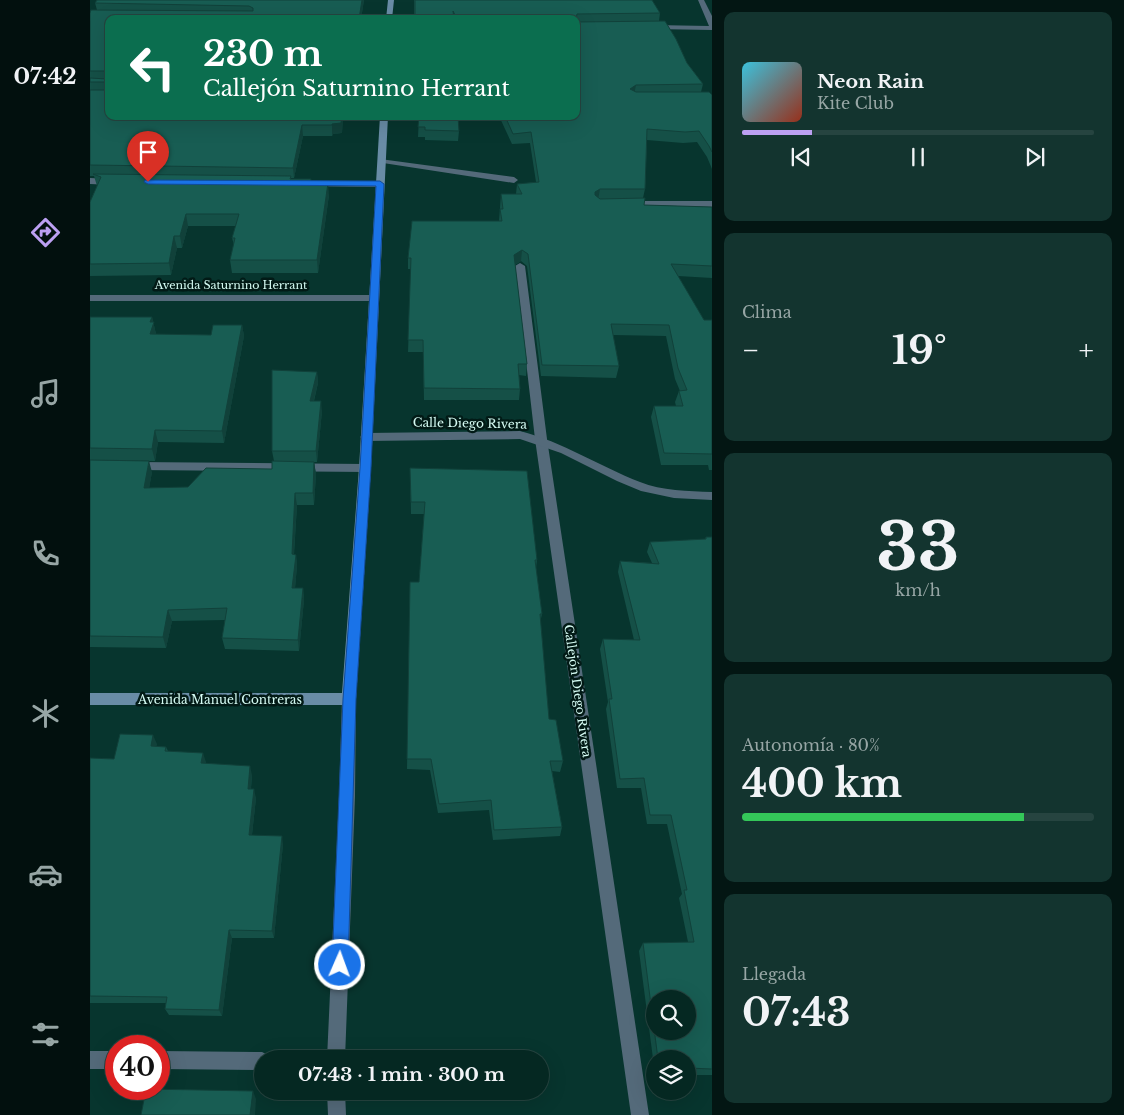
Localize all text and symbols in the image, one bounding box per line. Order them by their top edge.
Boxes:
text: 230 m [203,32,323,75]
icon: left [120,35,185,100]
text: 07:42 [13,63,77,90]
text: Neon Rain [817,70,924,93]
text: Callejón Saturnino Herrant [203,75,510,102]
text: Kite Club [817,93,894,113]
pin [127,131,169,182]
icon: arrive [134,138,162,166]
icon: previous [787,143,815,171]
icon: pause [904,143,932,171]
icon: next [1021,143,1049,171]
icon: directions [28,215,63,250]
street label: Avenida Saturnino Herrant [154,278,308,292]
text: Clima [742,302,792,322]
text: 19° [892,327,947,374]
text: − [742,333,760,368]
text: + [1079,333,1094,368]
icon: music [28,376,63,411]
street label: Calle Diego Rivera [413,415,528,432]
text: 33 [877,507,959,588]
icon: phone [28,536,63,571]
text: km/h [895,580,941,600]
street label: Callejón Diego Rivera [561,624,595,759]
street label: Avenida Manuel Contreras [137,692,302,707]
icon: climate [28,696,63,731]
text: Autonomía · 80% [742,735,880,755]
text: 400 km [742,760,902,807]
icon: car [28,857,63,892]
position arrow [313,938,365,990]
text: Llegada [742,964,806,984]
text: 07:43 [742,989,851,1036]
map controls [646,990,696,1100]
button: search [646,990,696,1040]
icon: filters [28,1017,63,1052]
speed limit sign: 40 [105,1035,170,1100]
button: layers [646,1050,696,1100]
text: 07:43 · 1 min · 300 m [298,1063,505,1086]

